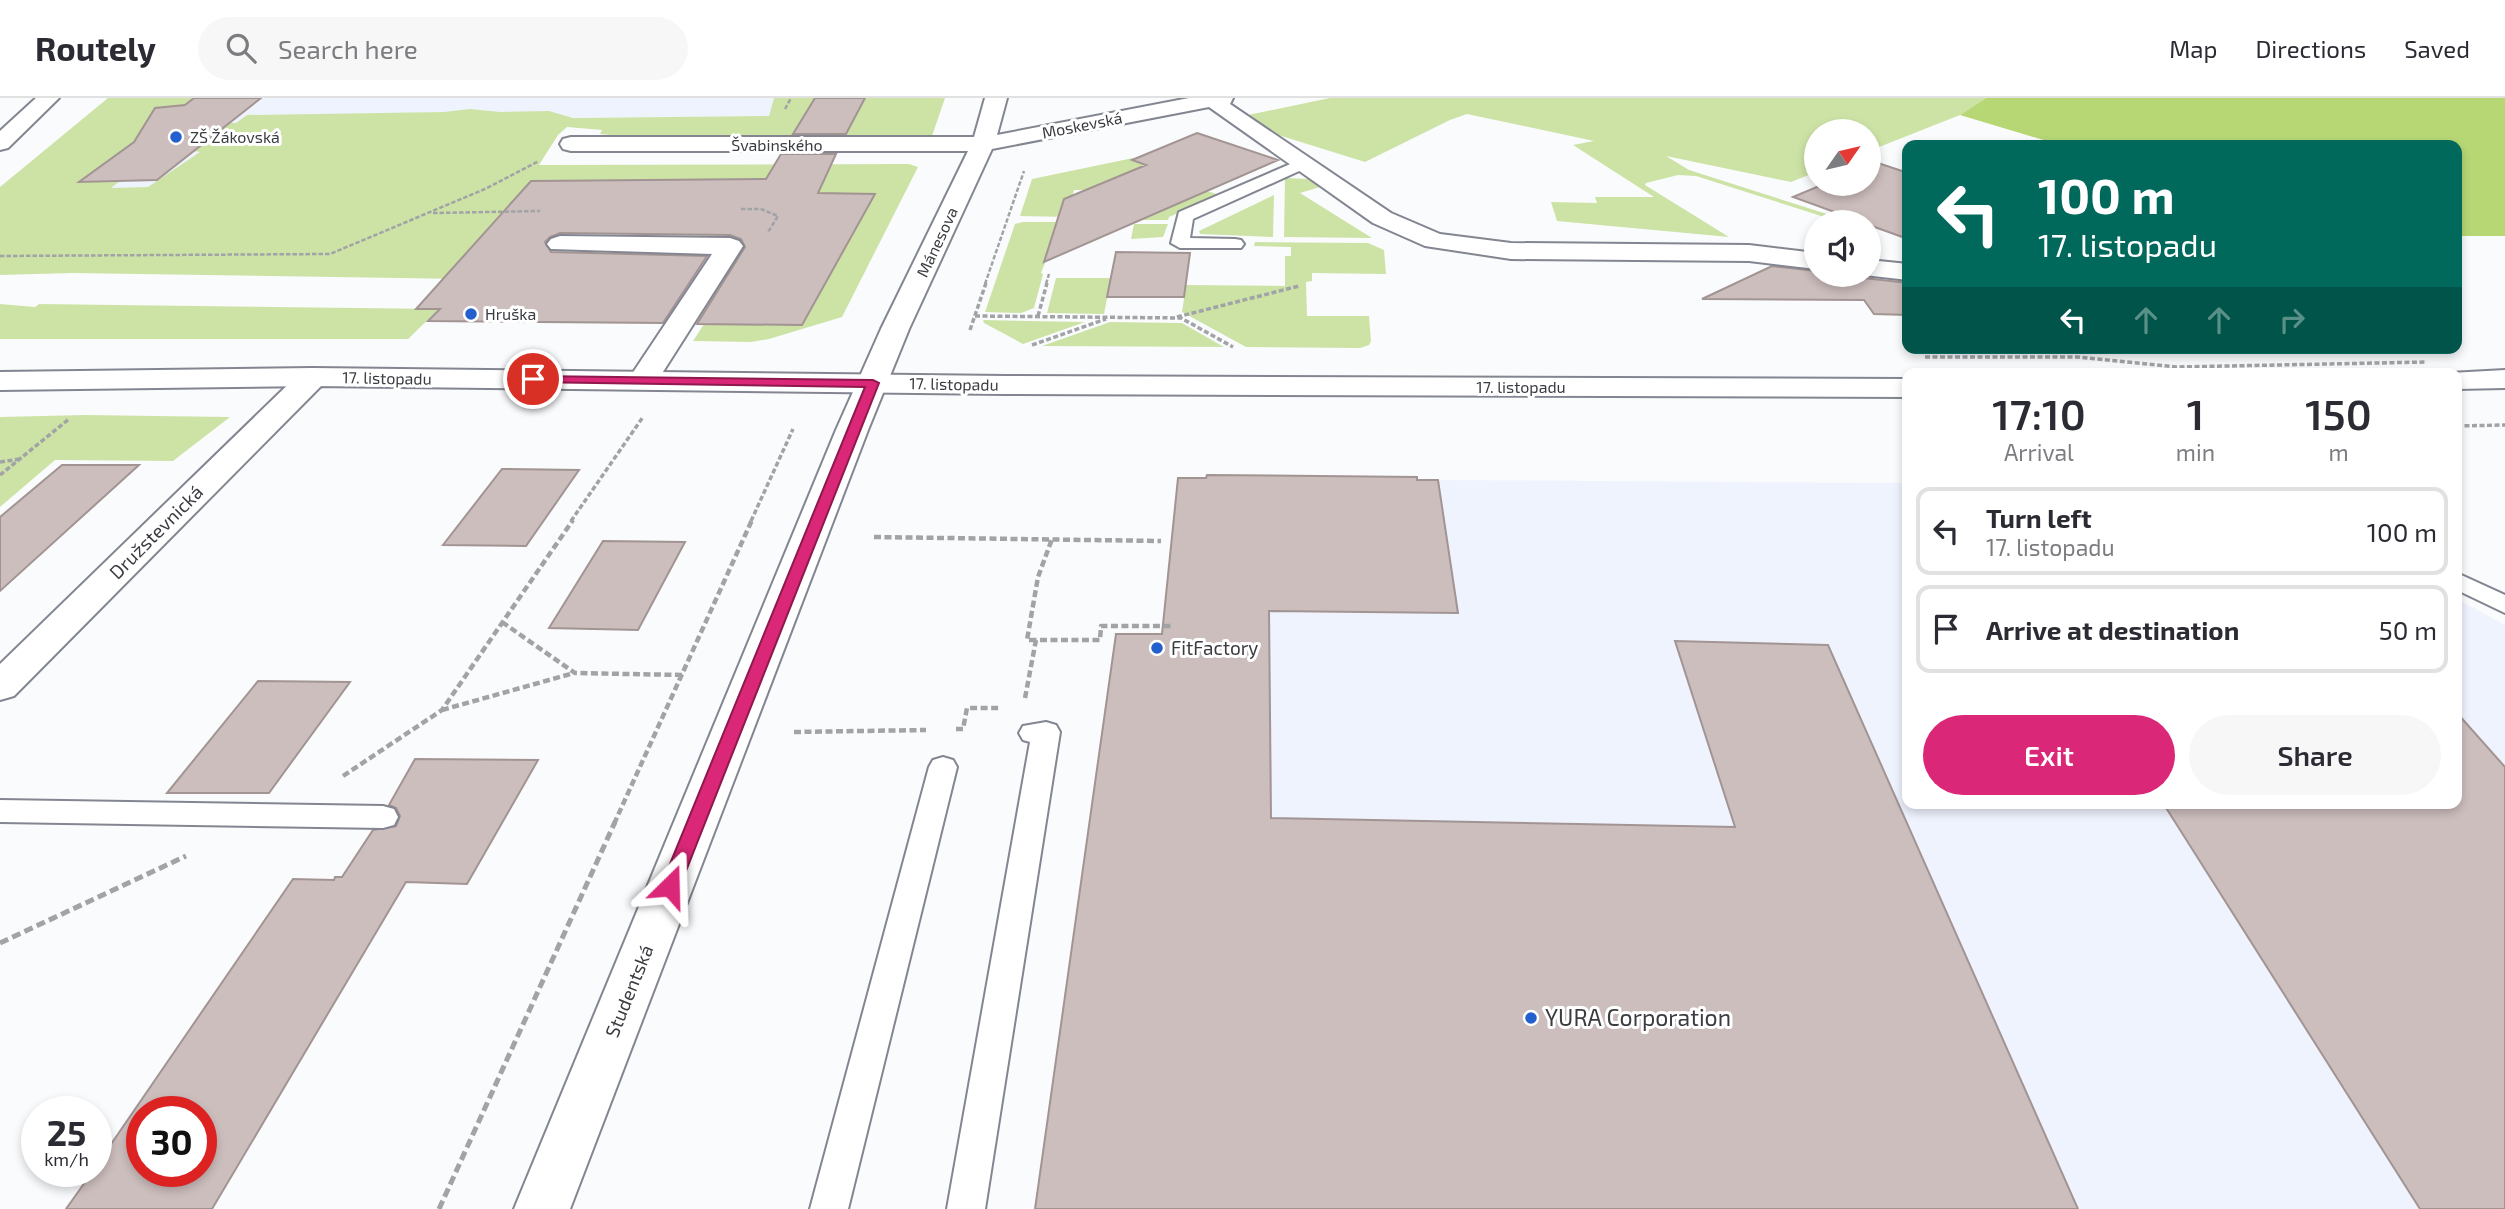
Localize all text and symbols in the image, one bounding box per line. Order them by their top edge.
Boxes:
search box [198,17,688,80]
text: Routely [35,28,156,68]
icon: search [222,29,260,67]
text: Search here [278,33,418,64]
text: Map [2169,34,2217,63]
text: Directions [2255,34,2366,63]
text: Saved [2404,34,2470,63]
street label: Moskevská [1040,107,1124,142]
north arrow [1804,119,1881,196]
map controls [1804,119,1881,287]
place label: ZŠ Žákovská [190,127,280,146]
marker: ZŠ Žákovská [168,129,184,145]
street label: Švabinského [731,135,823,154]
text: 100 m [2038,165,2175,224]
icon: left [1923,168,2014,259]
street label: Mánesova [912,204,961,280]
button: sound [1804,210,1881,287]
text: 17. listopadu [2038,225,2217,263]
icon: left [2054,301,2092,339]
icon: ahead [2127,301,2165,339]
icon: ahead [2200,301,2238,339]
icon: right [2273,301,2311,339]
place label: Hruška [485,304,536,323]
marker: Hruška [463,306,479,322]
pin [503,349,563,409]
icon: arrive [514,360,552,398]
street label: 17. listopadu [342,367,432,388]
street label: 17. listopadu [909,373,999,394]
street label: 17. listopadu [1476,377,1566,396]
text: 17:10 [1992,388,2086,438]
text: 1 [2187,388,2204,438]
text: 150 [2305,388,2372,438]
text: Arrival [2004,438,2074,466]
text: min [2176,438,2215,466]
text: m [2328,438,2349,466]
street label: Družstevnická [104,480,207,583]
text: Turn left [1986,502,2092,533]
icon: left [1927,512,1965,550]
text: 100 m [2367,516,2437,547]
text: 17. listopadu [1986,533,2115,561]
icon: arrive [1927,610,1965,648]
text: Arrive at destination [1986,614,2239,645]
text: 50 m [2379,614,2437,645]
place label: FitFactory [1171,636,1258,659]
marker: FitFactory [1149,640,1165,656]
button: Exit [1923,715,2175,795]
button: Share [2189,715,2441,795]
position arrow [633,849,707,923]
street label: Studentská [600,941,658,1040]
place label: YURA Corporation [1545,1003,1731,1031]
marker: YURA Corporation [1523,1010,1539,1026]
speed limit sign: 30 [126,1096,217,1187]
text: 25 [47,1111,86,1153]
text: km/h [44,1148,89,1170]

